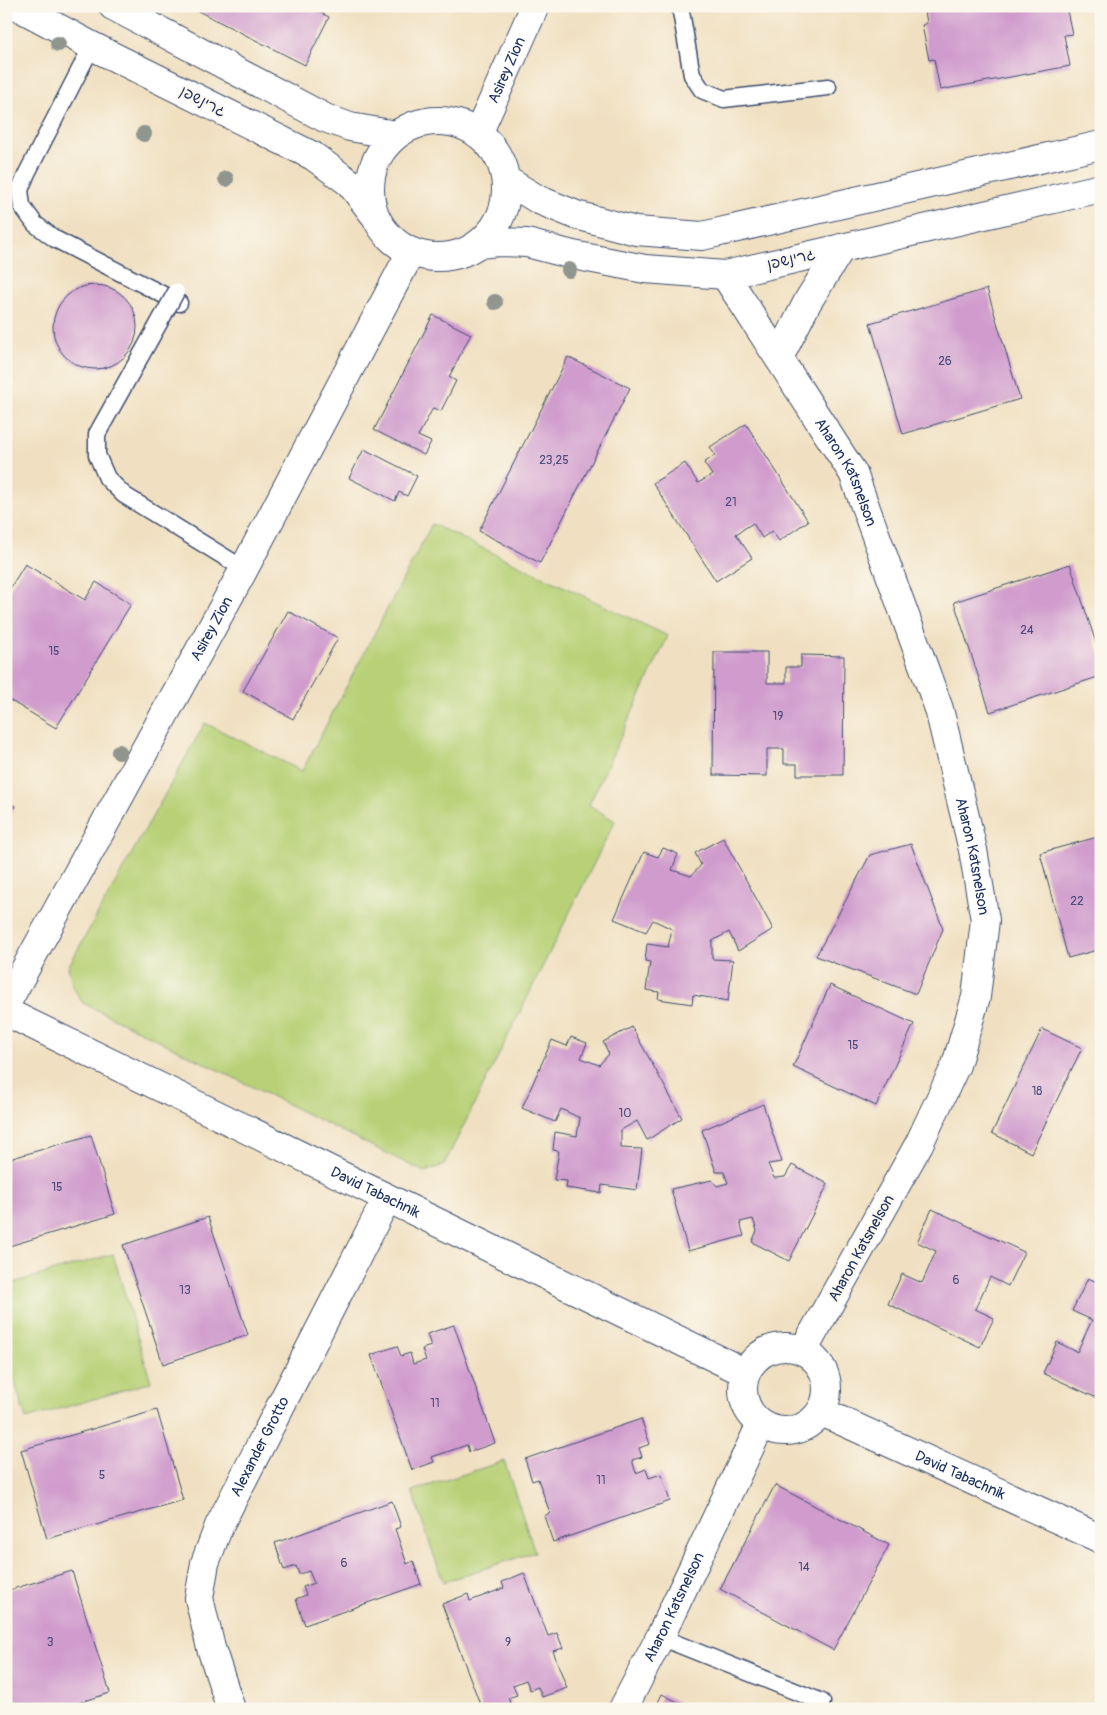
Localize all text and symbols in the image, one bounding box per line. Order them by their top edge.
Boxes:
street label: Asirey Zion [484,34,530,106]
street label: גרינשפן [177,82,229,121]
street label: גרינשפן [765,245,817,274]
house number: 26 [938,354,952,369]
street label: Aharon Katsnelson [810,415,881,529]
house number: 23,25 [539,453,569,468]
house number: 21 [725,495,737,510]
street label: Asirey Zion [187,593,237,664]
house number: 24 [1020,623,1034,638]
house number: 15 [48,644,60,659]
house number: 19 [773,709,783,724]
street label: Aharon Katsnelson [951,796,993,916]
house number: 22 [1070,894,1084,909]
house number: 15 [847,1038,859,1053]
house number: 18 [1032,1084,1042,1099]
house number: 10 [619,1106,631,1121]
street label: David Tabachnik [327,1163,424,1223]
house number: 15 [51,1180,63,1195]
street label: Aharon Katsnelson [824,1191,899,1305]
house number: 6 [953,1273,960,1288]
house number: 13 [179,1283,191,1298]
street label: Alexander Grotto [227,1393,294,1500]
house number: 11 [430,1396,440,1411]
street label: David Tabachnik [912,1447,1009,1505]
house number: 5 [99,1468,105,1483]
house number: 11 [596,1473,606,1488]
street label: Aharon Katsnelson [640,1549,709,1665]
house number: 6 [341,1556,348,1571]
house number: 14 [798,1560,810,1575]
house number: 3 [47,1635,54,1650]
house number: 9 [505,1635,511,1650]

